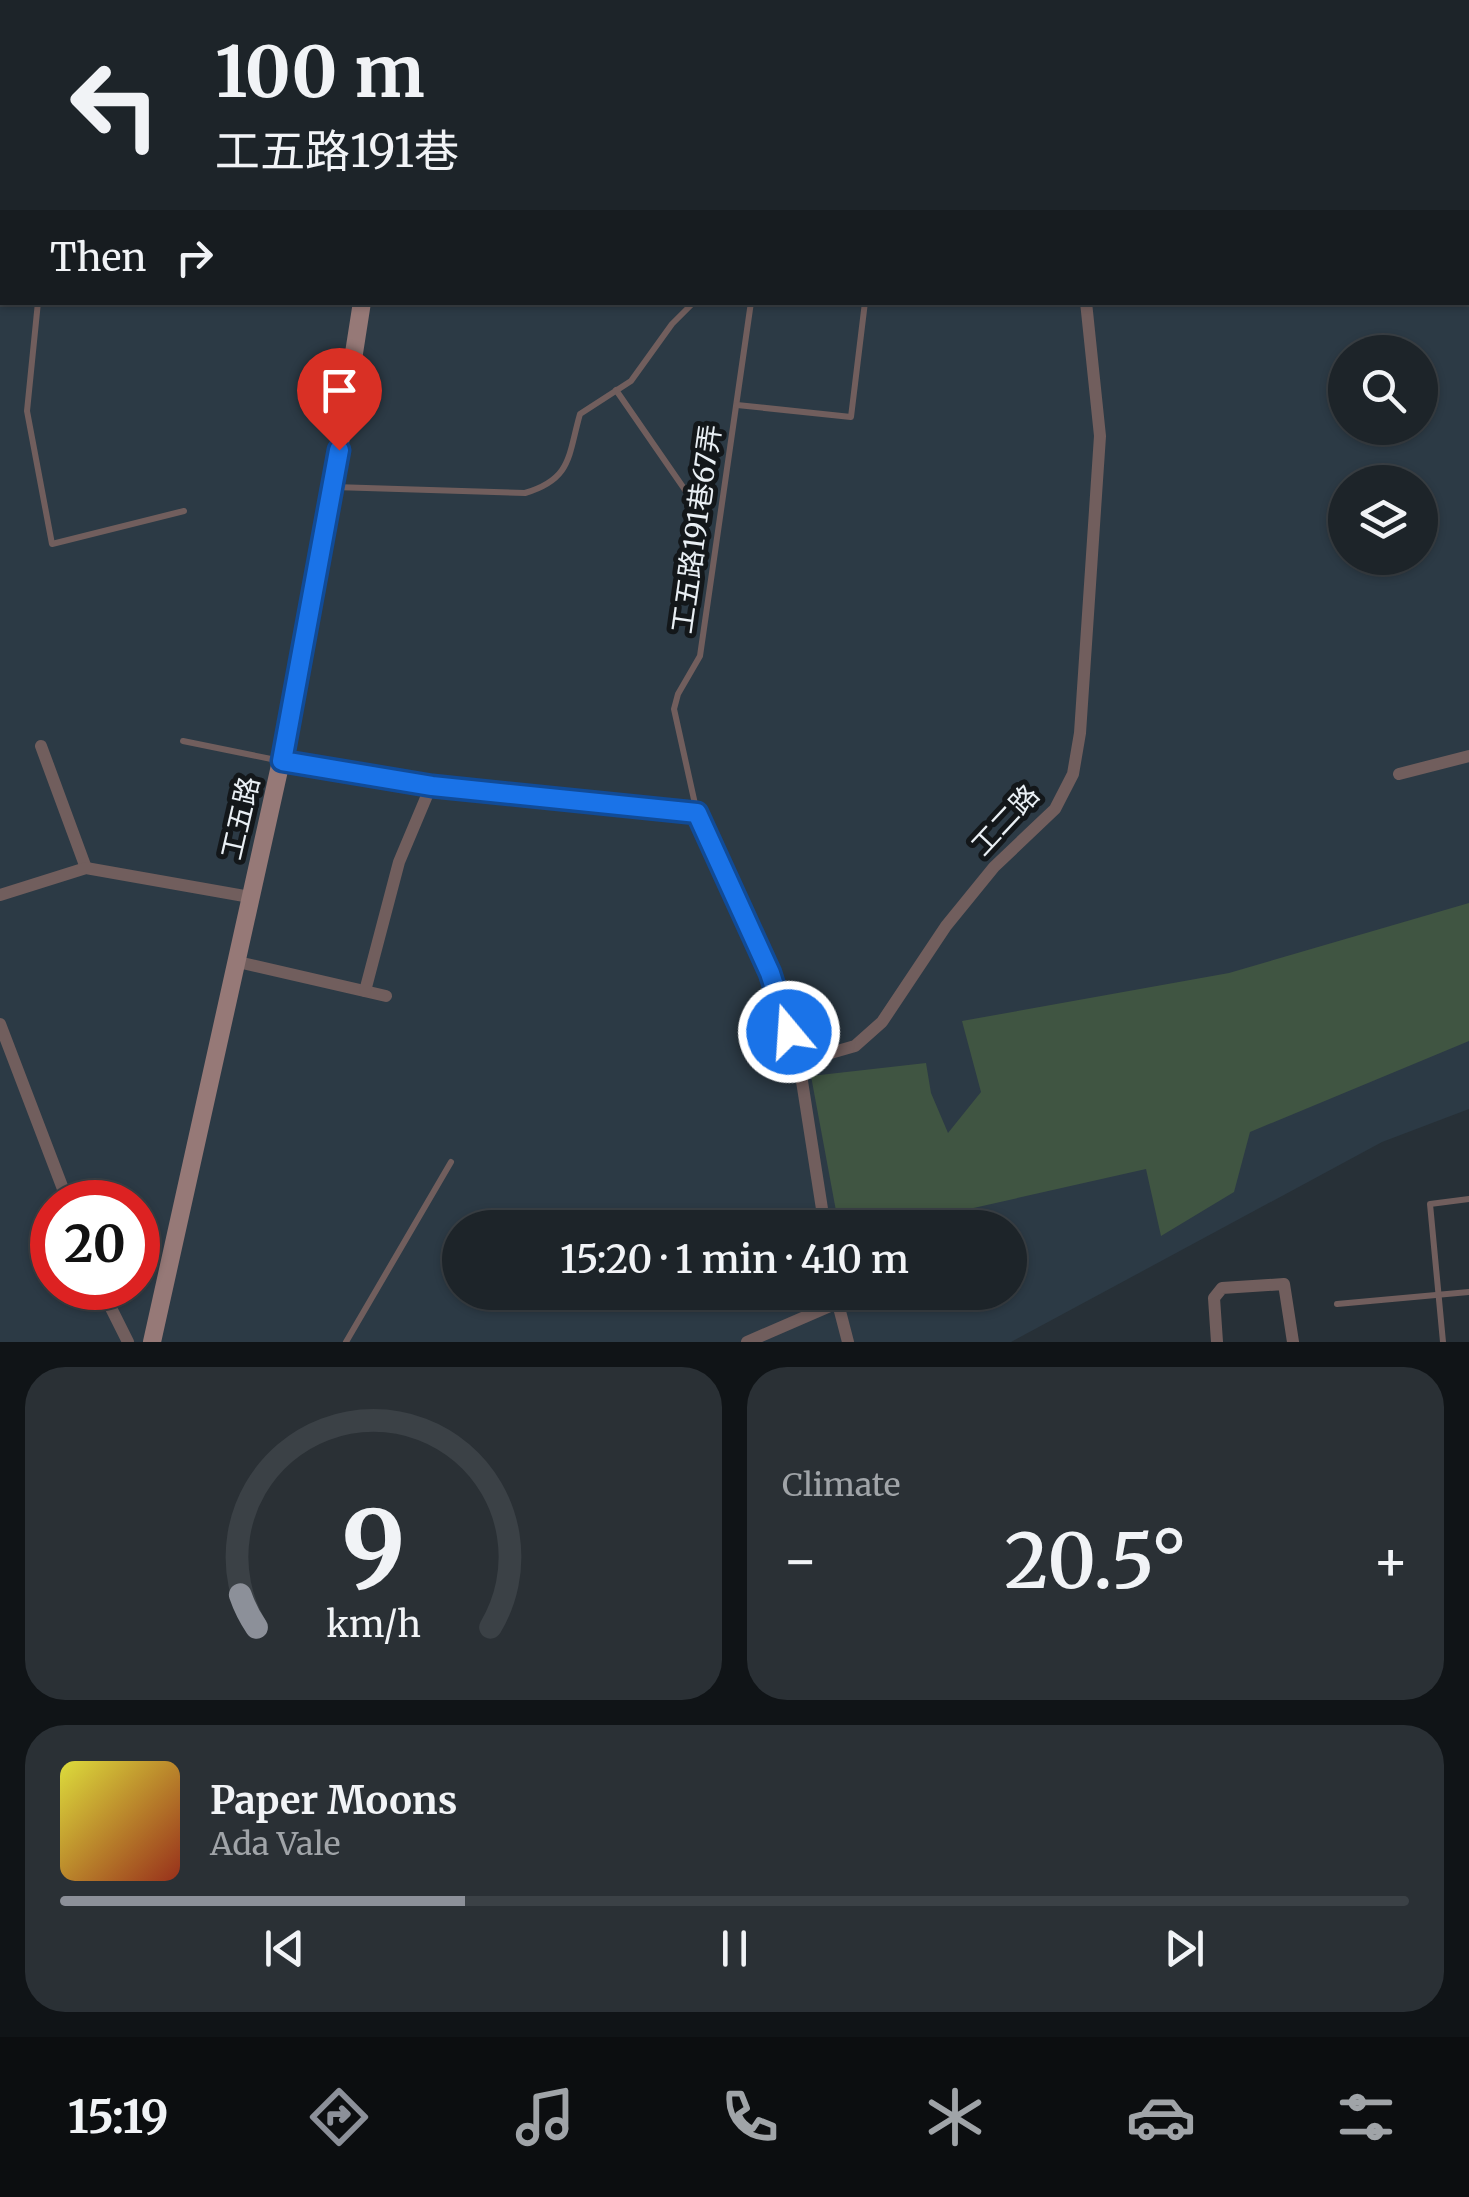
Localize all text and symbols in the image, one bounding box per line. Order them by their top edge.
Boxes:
text: 100 m [215,28,425,116]
icon: left [50,40,180,170]
text: 工五路191巷 [215,123,459,179]
icon: right [167,230,222,285]
text: Then [50,234,147,281]
map controls [1328,335,1438,575]
button: search [1328,335,1438,445]
pin [297,348,382,451]
icon: arrive [312,363,367,418]
street label: 工五路191巷67弄 [664,422,728,636]
button: layers [1328,465,1438,575]
street label: 工五路 [213,773,267,863]
street label: 工二路 [963,777,1047,863]
position arrow [737,980,841,1084]
speed limit sign: 20 [30,1180,160,1310]
text: 15:20 · 1 min · 410 m [560,1236,909,1283]
text: Climate [782,1465,900,1505]
text: 9 [341,1483,406,1613]
text: 20.5° [1004,1514,1187,1608]
text: − [782,1526,819,1595]
text: + [1372,1526,1409,1595]
text: km/h [326,1602,421,1647]
text: Paper Moons [210,1777,457,1824]
text: Ada Vale [210,1824,340,1864]
icon: previous [257,1921,312,1976]
icon: pause [707,1921,762,1976]
icon: next [1157,1921,1212,1976]
icon: directions [304,2082,374,2152]
icon: music [510,2082,580,2152]
icon: phone [715,2082,785,2152]
icon: climate [920,2082,990,2152]
icon: car [1126,2082,1196,2152]
icon: filters [1331,2082,1401,2152]
text: 15:19 [68,2089,169,2145]

